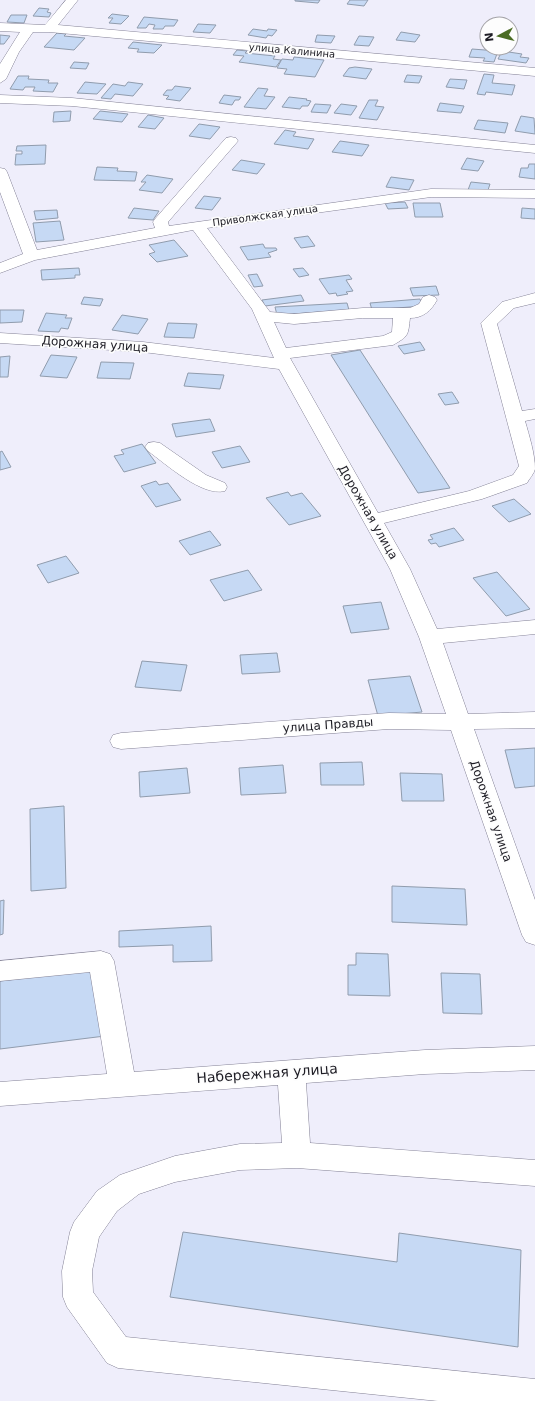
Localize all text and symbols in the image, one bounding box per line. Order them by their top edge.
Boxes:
north arrow [479,16,519,56]
text: N [483,32,497,43]
street label: улица Калинина [248,41,336,60]
street label: Приволжская улица [212,203,319,228]
street label: Дорожная улица [41,333,149,355]
street label: Дорожная улица [335,462,401,562]
street label: улица Правды [282,715,374,735]
street label: Дорожная улица [467,758,515,864]
street label: Набережная улица [196,1060,338,1086]

